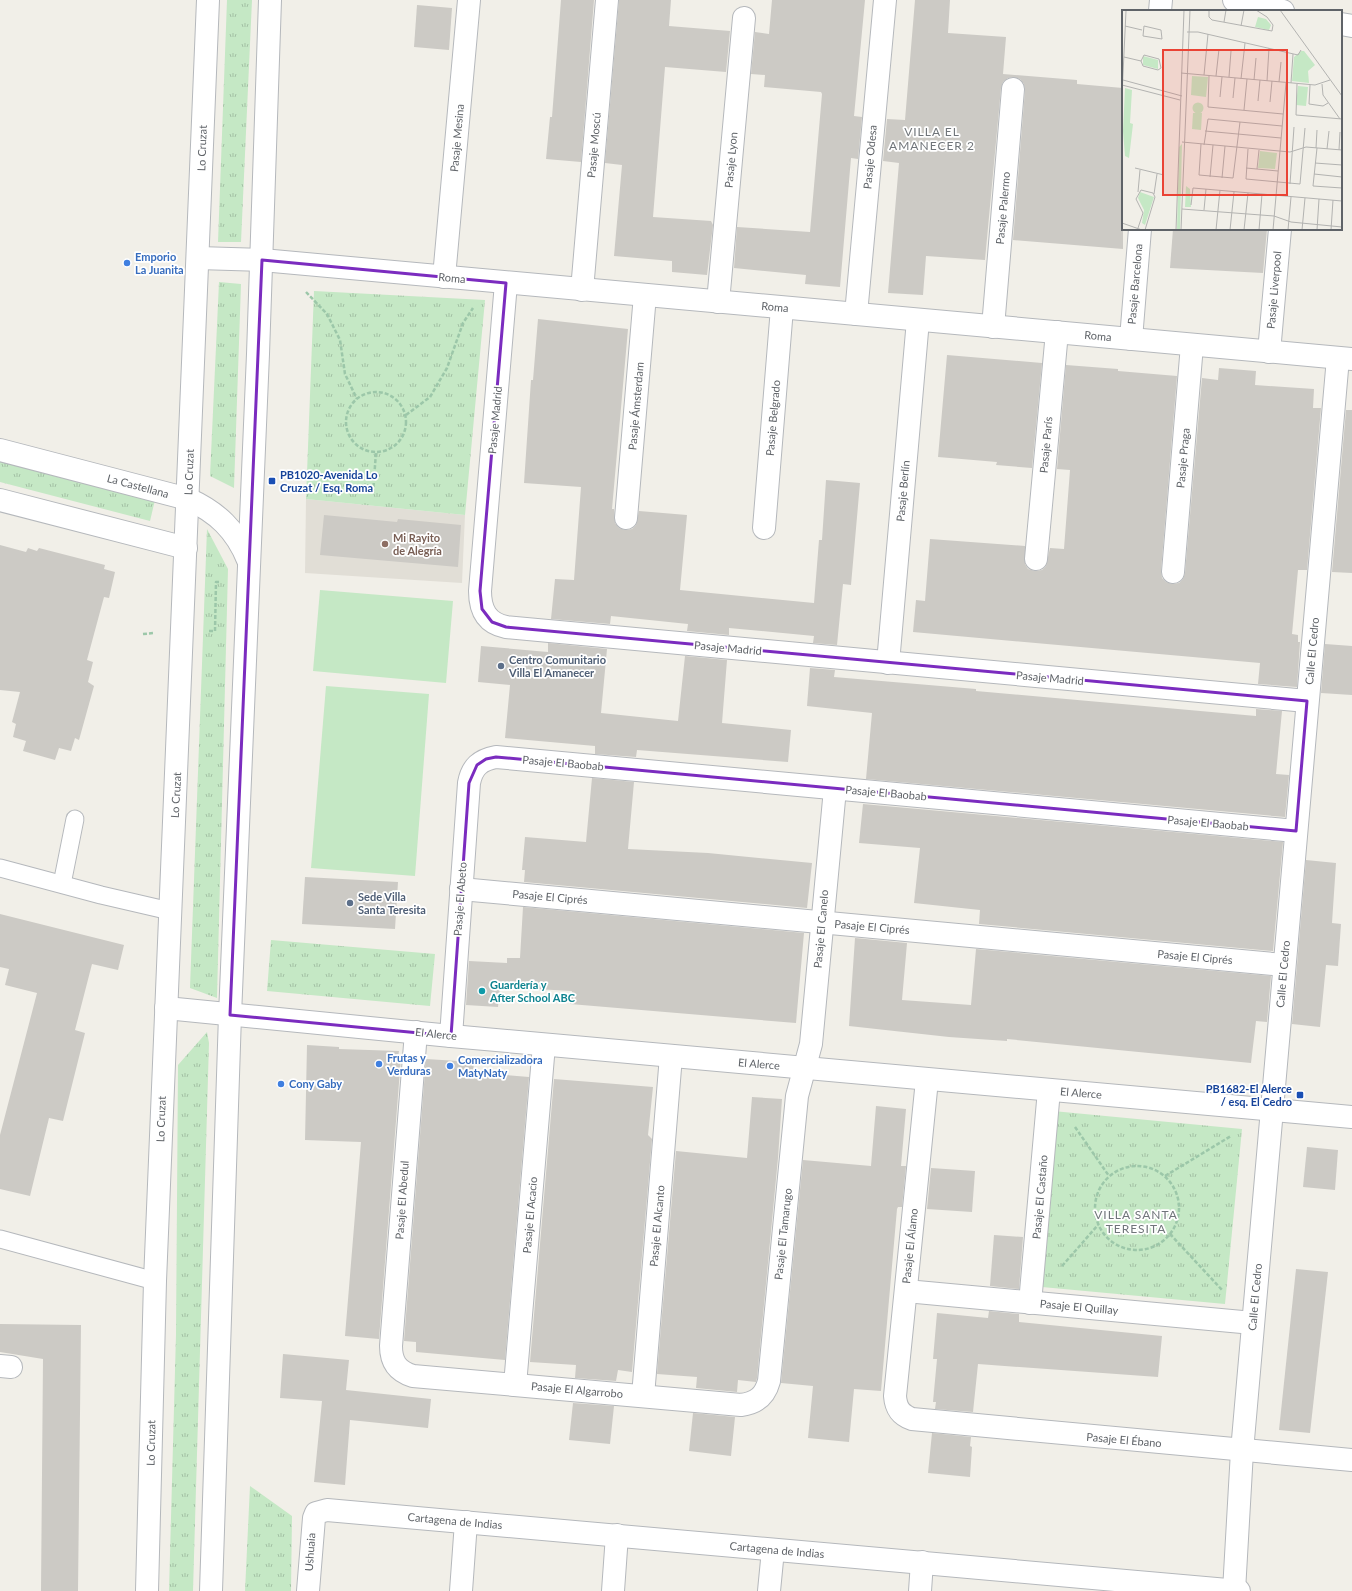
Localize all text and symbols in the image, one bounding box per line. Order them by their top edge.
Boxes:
inset map [1122,10,1342,230]
street label: Pasaje Mesina [447,103,466,173]
street label: Pasaje Moscú [584,112,603,178]
street label: Pasaje Odesa [860,124,879,190]
district label: VILLA EL AMANECER 2 [889,124,975,153]
street label: Lo Cruzat [194,125,209,171]
street label: Pasaje Lyon [722,132,739,188]
street label: Pasaje Palermo [993,171,1012,245]
street label: Pasaje Barcelona [1124,243,1145,325]
place label: Emporio La Juanita [135,250,184,276]
street label: Pasaje Liverpool [1264,250,1283,329]
marker: Emporio La Juanita [122,258,132,268]
street label: Roma [438,270,466,285]
street label: Roma [761,299,789,314]
street label: Roma [1084,328,1112,343]
street label: Pasaje Ámsterdam [625,361,646,451]
street label: Pasaje Belgrado [763,379,782,457]
street label: Pasaje Madrid [485,386,504,454]
street label: Pasaje París [1037,416,1054,474]
street label: Pasaje Praga [1173,427,1192,489]
street label: Lo Cruzat [181,449,196,495]
street label: Pasaje Berlín [893,460,912,522]
place label: PB1020-Avenida Lo Cruzat / Esq. Roma [280,468,378,494]
street label: La Castellana [106,471,170,500]
marker: PB1020-Avenida Lo Cruzat / Esq. Roma [267,476,277,486]
place label: Mi Rayito de Alegría [393,531,442,557]
marker: Mi Rayito de Alegría [380,539,390,549]
street label: Calle El Cedro [1302,617,1321,685]
street label: Pasaje Madrid [694,638,762,657]
place label: Centro Comunitario Villa El Amanecer [508,653,606,679]
marker: Centro Comunitario Villa El Amanecer [496,661,506,671]
street label: Pasaje Madrid [1016,668,1084,687]
street label: Pasaje El Baobab [522,752,604,773]
street label: Lo Cruzat [168,772,183,818]
street label: Pasaje El Baobab [845,782,927,803]
street label: Pasaje El Baobab [1167,812,1249,833]
street label: Pasaje El Abeto [450,861,469,936]
street label: Pasaje El Ciprés [512,887,588,906]
street label: Pasaje El Canelo [811,889,830,969]
place label: Sede Villa Santa Teresita [358,890,426,916]
marker: Sede Villa Santa Teresita [345,898,355,908]
street label: Pasaje El Ciprés [834,917,910,936]
street label: Calle El Cedro [1273,940,1292,1008]
street label: Pasaje El Ciprés [1157,947,1233,966]
place label: Guardería y After School ABC [489,978,576,1004]
marker: Guardería y After School ABC [477,986,487,996]
street label: El Alerce [415,1025,458,1042]
place label: Frutas y Verduras [386,1051,431,1077]
place label: Comercializadora MatyNaty [458,1053,543,1079]
street label: El Alerce [738,1055,781,1072]
marker: Frutas y Verduras [374,1059,384,1069]
marker: Comercializadora MatyNaty [445,1061,455,1071]
place label: Cony Gaby [289,1077,342,1090]
marker: Cony Gaby [276,1079,286,1089]
place label: PB1682-El Alerce / esq. El Cedro [1206,1082,1292,1108]
street label: El Alerce [1060,1084,1103,1101]
marker: PB1682-El Alerce / esq. El Cedro [1295,1090,1305,1100]
street label: Lo Cruzat [153,1096,168,1142]
street label: Pasaje El Castaño [1029,1154,1050,1240]
street label: Pasaje El Abedul [392,1160,411,1240]
street label: Pasaje El Acacio [520,1176,539,1254]
street label: Pasaje El Alcanto [646,1185,667,1267]
street label: Pasaje El Tamarugo [771,1188,794,1280]
district label: VILLA SANTA TERESITA [1094,1207,1178,1236]
street label: Pasaje El Álamo [899,1208,920,1284]
street label: Calle El Cedro [1245,1263,1264,1331]
street label: Pasaje El Quillay [1039,1297,1119,1316]
street label: Pasaje El Algarrobo [530,1379,624,1400]
street label: Lo Cruzat [144,1420,157,1466]
street label: Pasaje El Ébano [1086,1430,1162,1449]
street label: Cartagena de Indias [407,1510,503,1531]
street label: Ushuaia [302,1532,317,1572]
street label: Cartagena de Indias [729,1539,825,1560]

